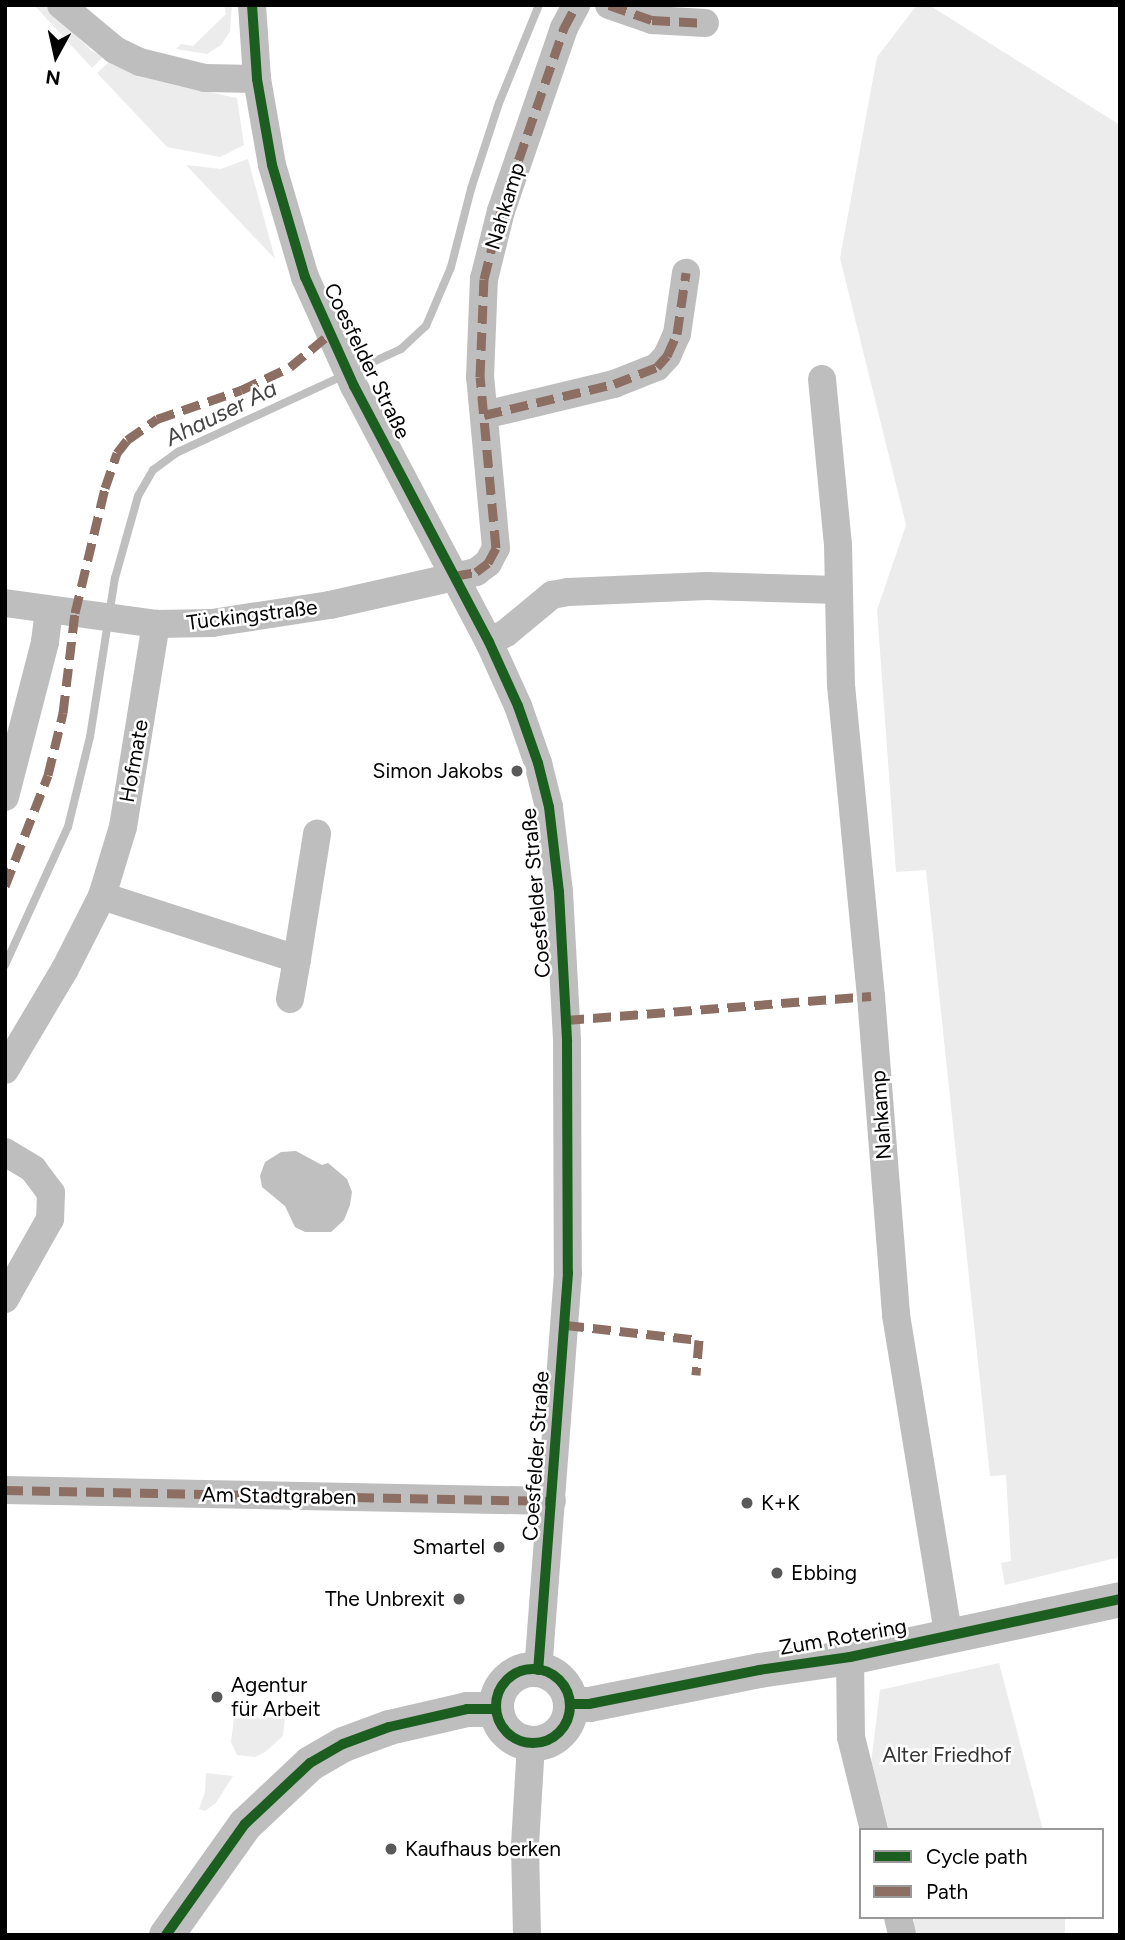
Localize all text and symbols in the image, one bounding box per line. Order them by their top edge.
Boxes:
north arrow [21,21,91,91]
text: N [44,65,62,90]
street label: Nahkamp [480,159,530,253]
street label: Coesfelder Straße [318,279,416,443]
water label: Ahauser Aa [161,374,281,452]
street label: Tückingstraße [185,594,319,636]
street label: Hofmate [114,718,154,804]
place label: Simon Jakobs [373,758,503,784]
marker: Simon Jakobs [509,763,525,779]
street label: Coesfelder Straße [516,807,556,979]
street label: Nahkamp [865,1069,897,1161]
street label: Coesfelder Straße [517,1370,555,1542]
street label: Am Stadtgraben [202,1482,356,1510]
place label: K+K [761,1490,800,1516]
marker: K+K [739,1495,755,1511]
place label: Smartel [412,1534,485,1560]
marker: Smartel [491,1539,507,1555]
place label: Ebbing [791,1560,857,1586]
marker: Ebbing [769,1565,785,1581]
place label: The Unbrexit [325,1586,445,1612]
marker: The Unbrexit [451,1591,467,1607]
street label: Zum Rotering [777,1613,909,1661]
place label: Agentur für Arbeit [231,1672,321,1722]
marker: Agentur für Arbeit [209,1689,225,1705]
park label: Alter Friedhof [882,1742,1012,1768]
legend [859,1828,1104,1919]
place label: Kaufhaus berken [405,1836,561,1862]
marker: Kaufhaus berken [383,1841,399,1857]
text: Cycle path [926,1844,1027,1869]
text: Path [926,1879,968,1904]

